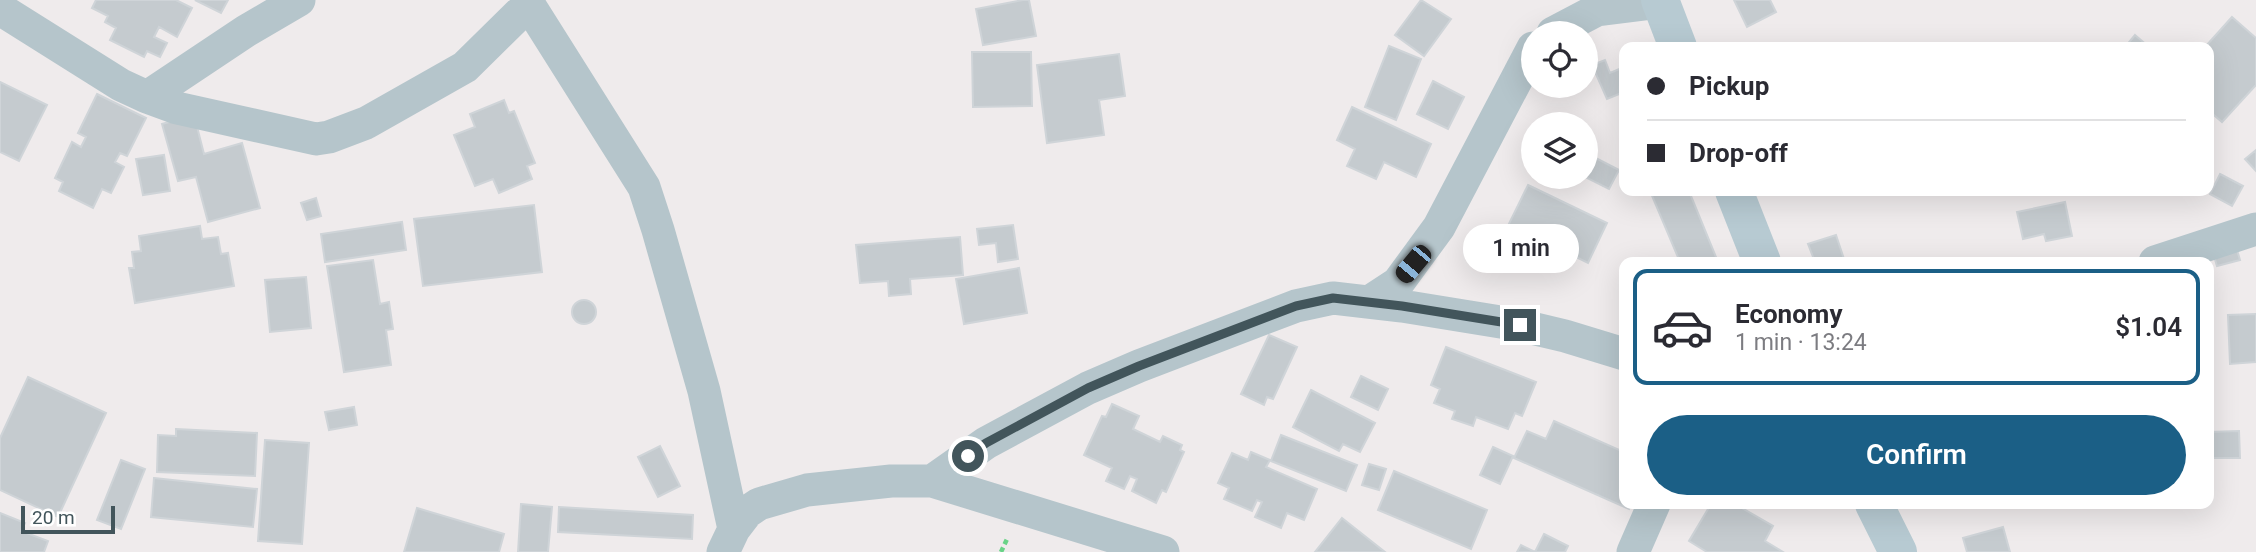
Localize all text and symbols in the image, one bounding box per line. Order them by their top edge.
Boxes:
map controls [1521,21,1598,189]
button: locate [1521,21,1598,98]
text: Pickup [1689,71,1769,101]
button: layers [1521,112,1598,189]
text: Drop-off [1689,138,1788,168]
callout: 1 min [1462,224,1578,272]
text: 1 min [1492,235,1550,262]
car [1392,241,1435,287]
icon: car [1651,296,1714,359]
text: Economy [1735,299,1842,329]
route end [1504,309,1536,341]
text: $1.04 [2115,312,2182,342]
text: 1 min · 13:24 [1735,329,1867,356]
button: Confirm [1647,415,2186,495]
route start [952,440,984,472]
scale bar [21,503,116,535]
text: 20 m [32,506,75,529]

